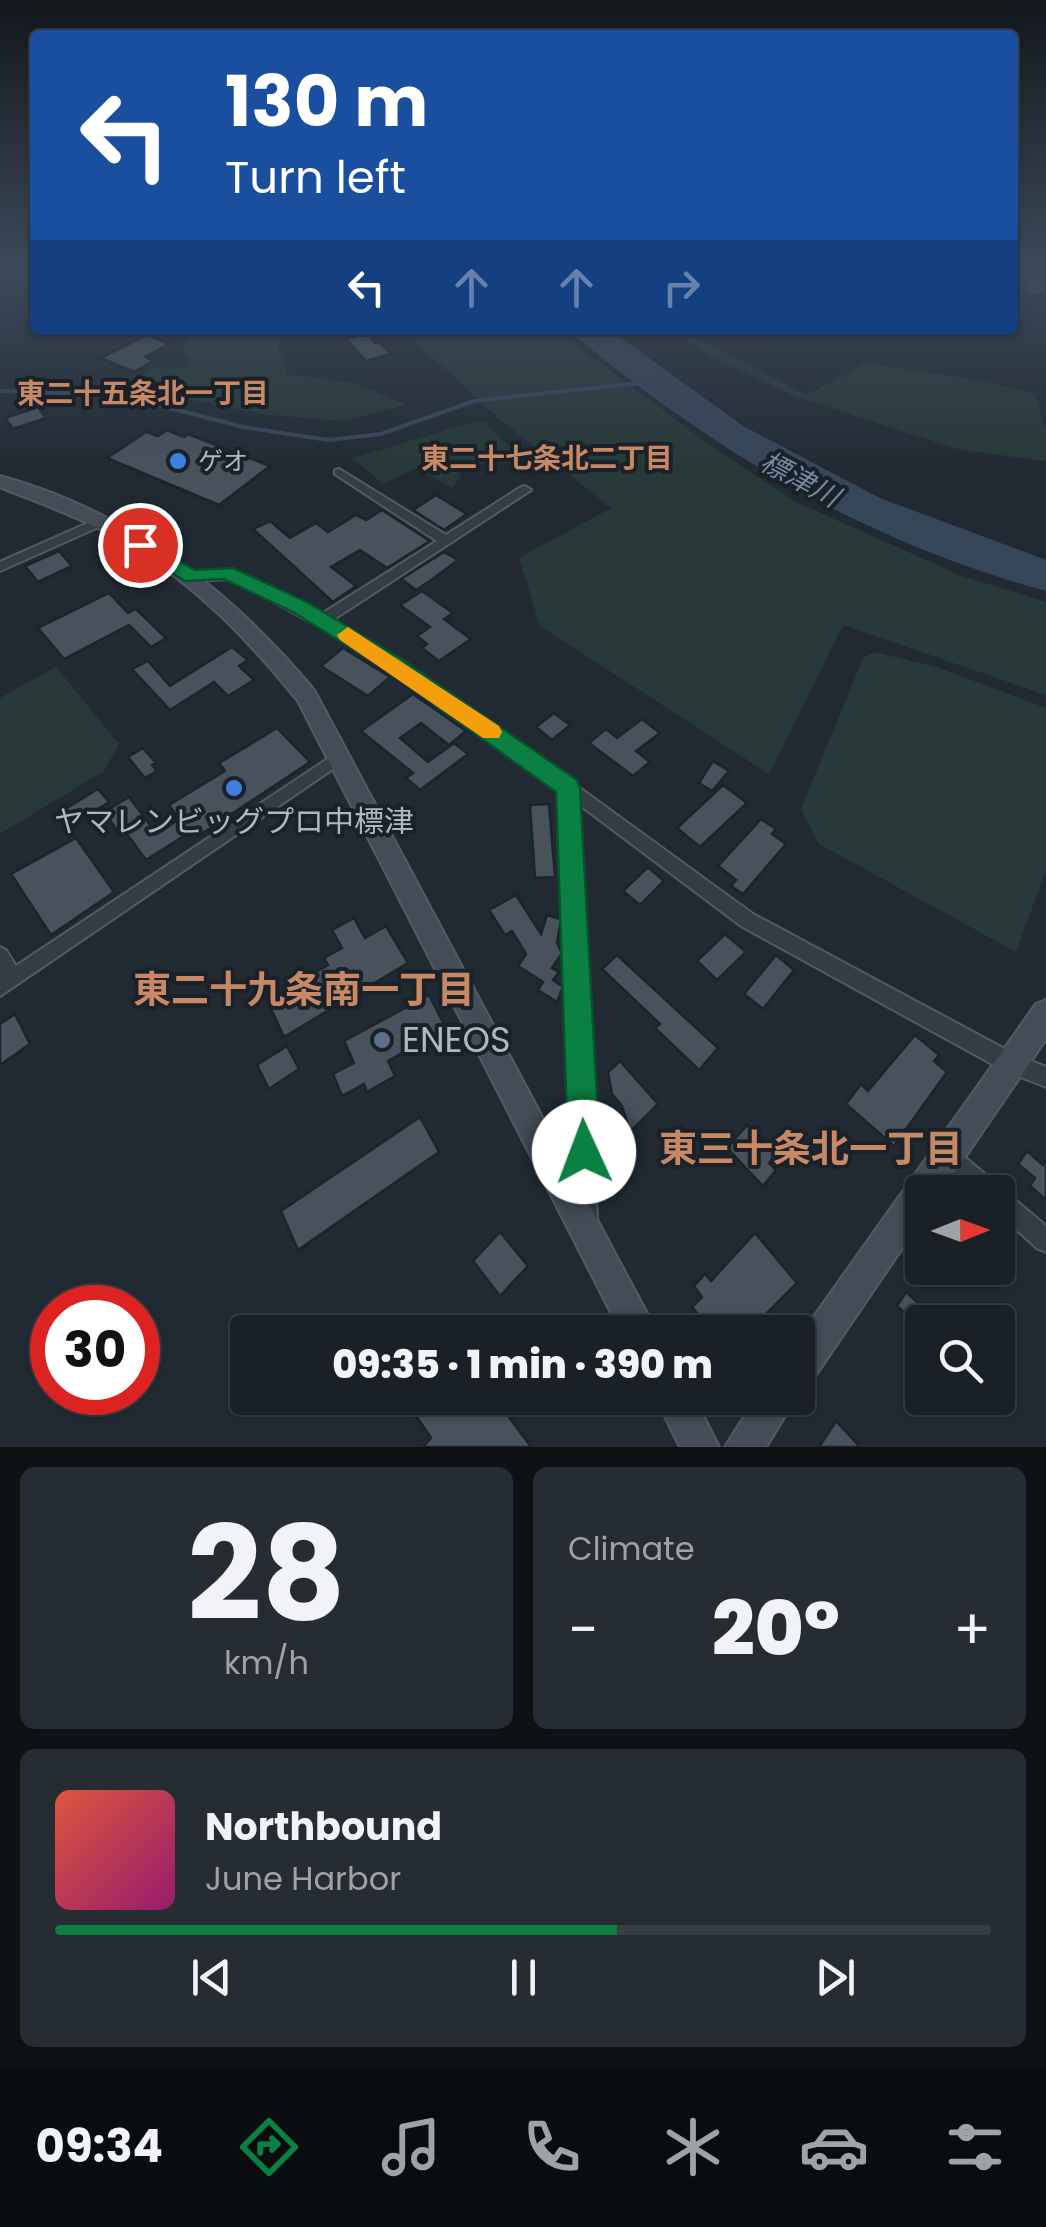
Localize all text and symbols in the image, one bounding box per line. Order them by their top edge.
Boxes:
text: 130 m [225,52,428,151]
icon: left [60,70,190,200]
text: Turn left [225,146,406,209]
icon: left [339,260,394,315]
icon: ahead [444,260,499,315]
icon: ahead [549,260,604,315]
icon: right [654,260,709,315]
district label: 東二十五条北一丁目 [17,374,269,413]
district label: 東二十七条北二丁目 [421,439,673,478]
water label: 標津川 [754,443,849,518]
place label: ゲオ [198,444,248,479]
marker: ゲオ [167,450,189,472]
pin [98,503,183,588]
icon: arrive [113,518,168,573]
marker: ヤマレンビッグプロ中標津 [223,777,245,799]
place label: ヤマレンビッグプロ中標津 [54,800,414,843]
district label: 東二十九条南一丁目 [133,963,475,1016]
place label: ENEOS [402,1015,511,1064]
marker: ENEOS [371,1029,393,1051]
position arrow [532,1100,636,1204]
district label: 東三十条北一丁目 [659,1122,963,1175]
north arrow [905,1175,1015,1285]
map controls [905,1175,1015,1415]
speed limit sign: 30 [30,1285,160,1415]
button: search [905,1305,1015,1415]
text: 09:35 · 1 min · 390 m [332,1338,713,1391]
text: 28 [187,1482,346,1665]
text: Climate [568,1526,695,1571]
text: 20° [712,1576,840,1681]
text: − [568,1591,598,1668]
text: + [953,1591,991,1668]
text: km/h [224,1640,309,1685]
text: Northbound [205,1800,442,1853]
text: June Harbor [205,1856,401,1901]
icon: previous [184,1950,239,2005]
icon: pause [496,1950,551,2005]
icon: next [808,1950,863,2005]
icon: directions [234,2112,304,2182]
icon: music [376,2112,446,2182]
icon: phone [517,2112,587,2182]
icon: climate [658,2112,728,2182]
icon: car [799,2112,869,2182]
icon: filters [940,2112,1010,2182]
text: 09:34 [36,2115,163,2178]

